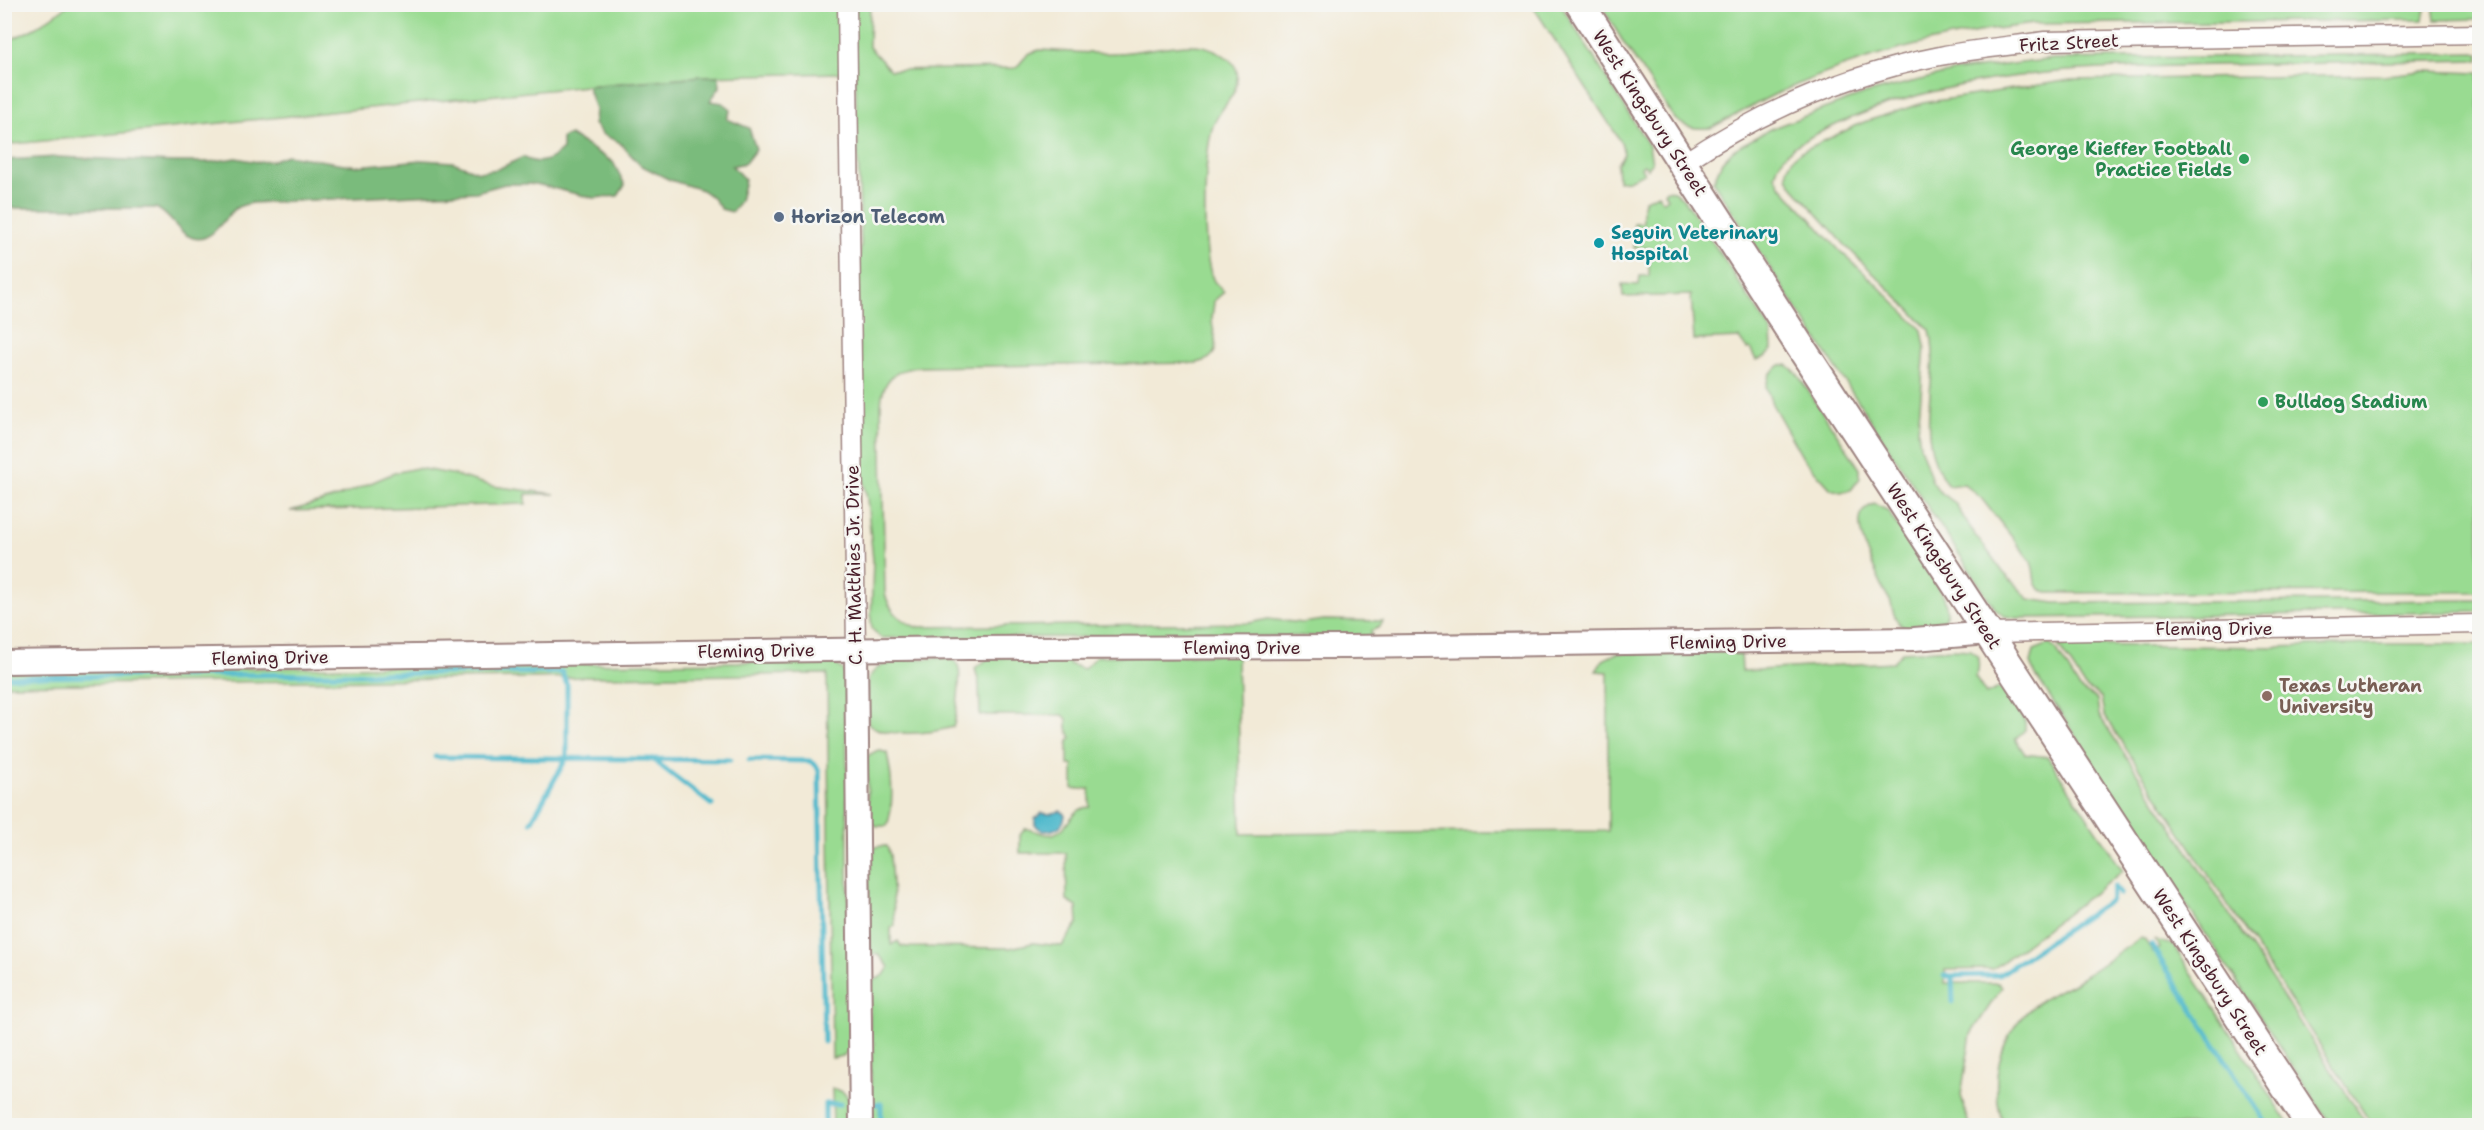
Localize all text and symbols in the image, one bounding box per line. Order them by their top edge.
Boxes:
street label: West Kingsbury Street [1587,25,1713,201]
street label: Fritz Street [2019,28,2120,58]
place label: George Kieffer Football Practice Fields [2010,137,2232,182]
marker: George Kieffer Football Practice Fields [2237,152,2251,166]
place label: Horizon Telecom [791,205,945,229]
marker: Horizon Telecom [772,210,786,224]
place label: Seguin Veterinary Hospital [1611,221,1779,266]
marker: Seguin Veterinary Hospital [1592,236,1606,250]
place label: Bulldog Stadium [2275,390,2428,414]
marker: Bulldog Stadium [2256,395,2270,409]
street label: C. H. Matthies Jr. Drive [840,465,868,665]
street label: West Kingsbury Street [1881,478,2007,654]
street label: Fleming Drive [2155,617,2273,641]
street label: Fleming Drive [1669,629,1787,655]
street label: Fleming Drive [1183,636,1301,660]
street label: Fleming Drive [697,638,815,664]
street label: Fleming Drive [211,645,329,671]
place label: Texas Lutheran University [2279,674,2422,719]
marker: Texas Lutheran University [2260,689,2274,703]
street label: West Kingsbury Street [2147,884,2273,1060]

